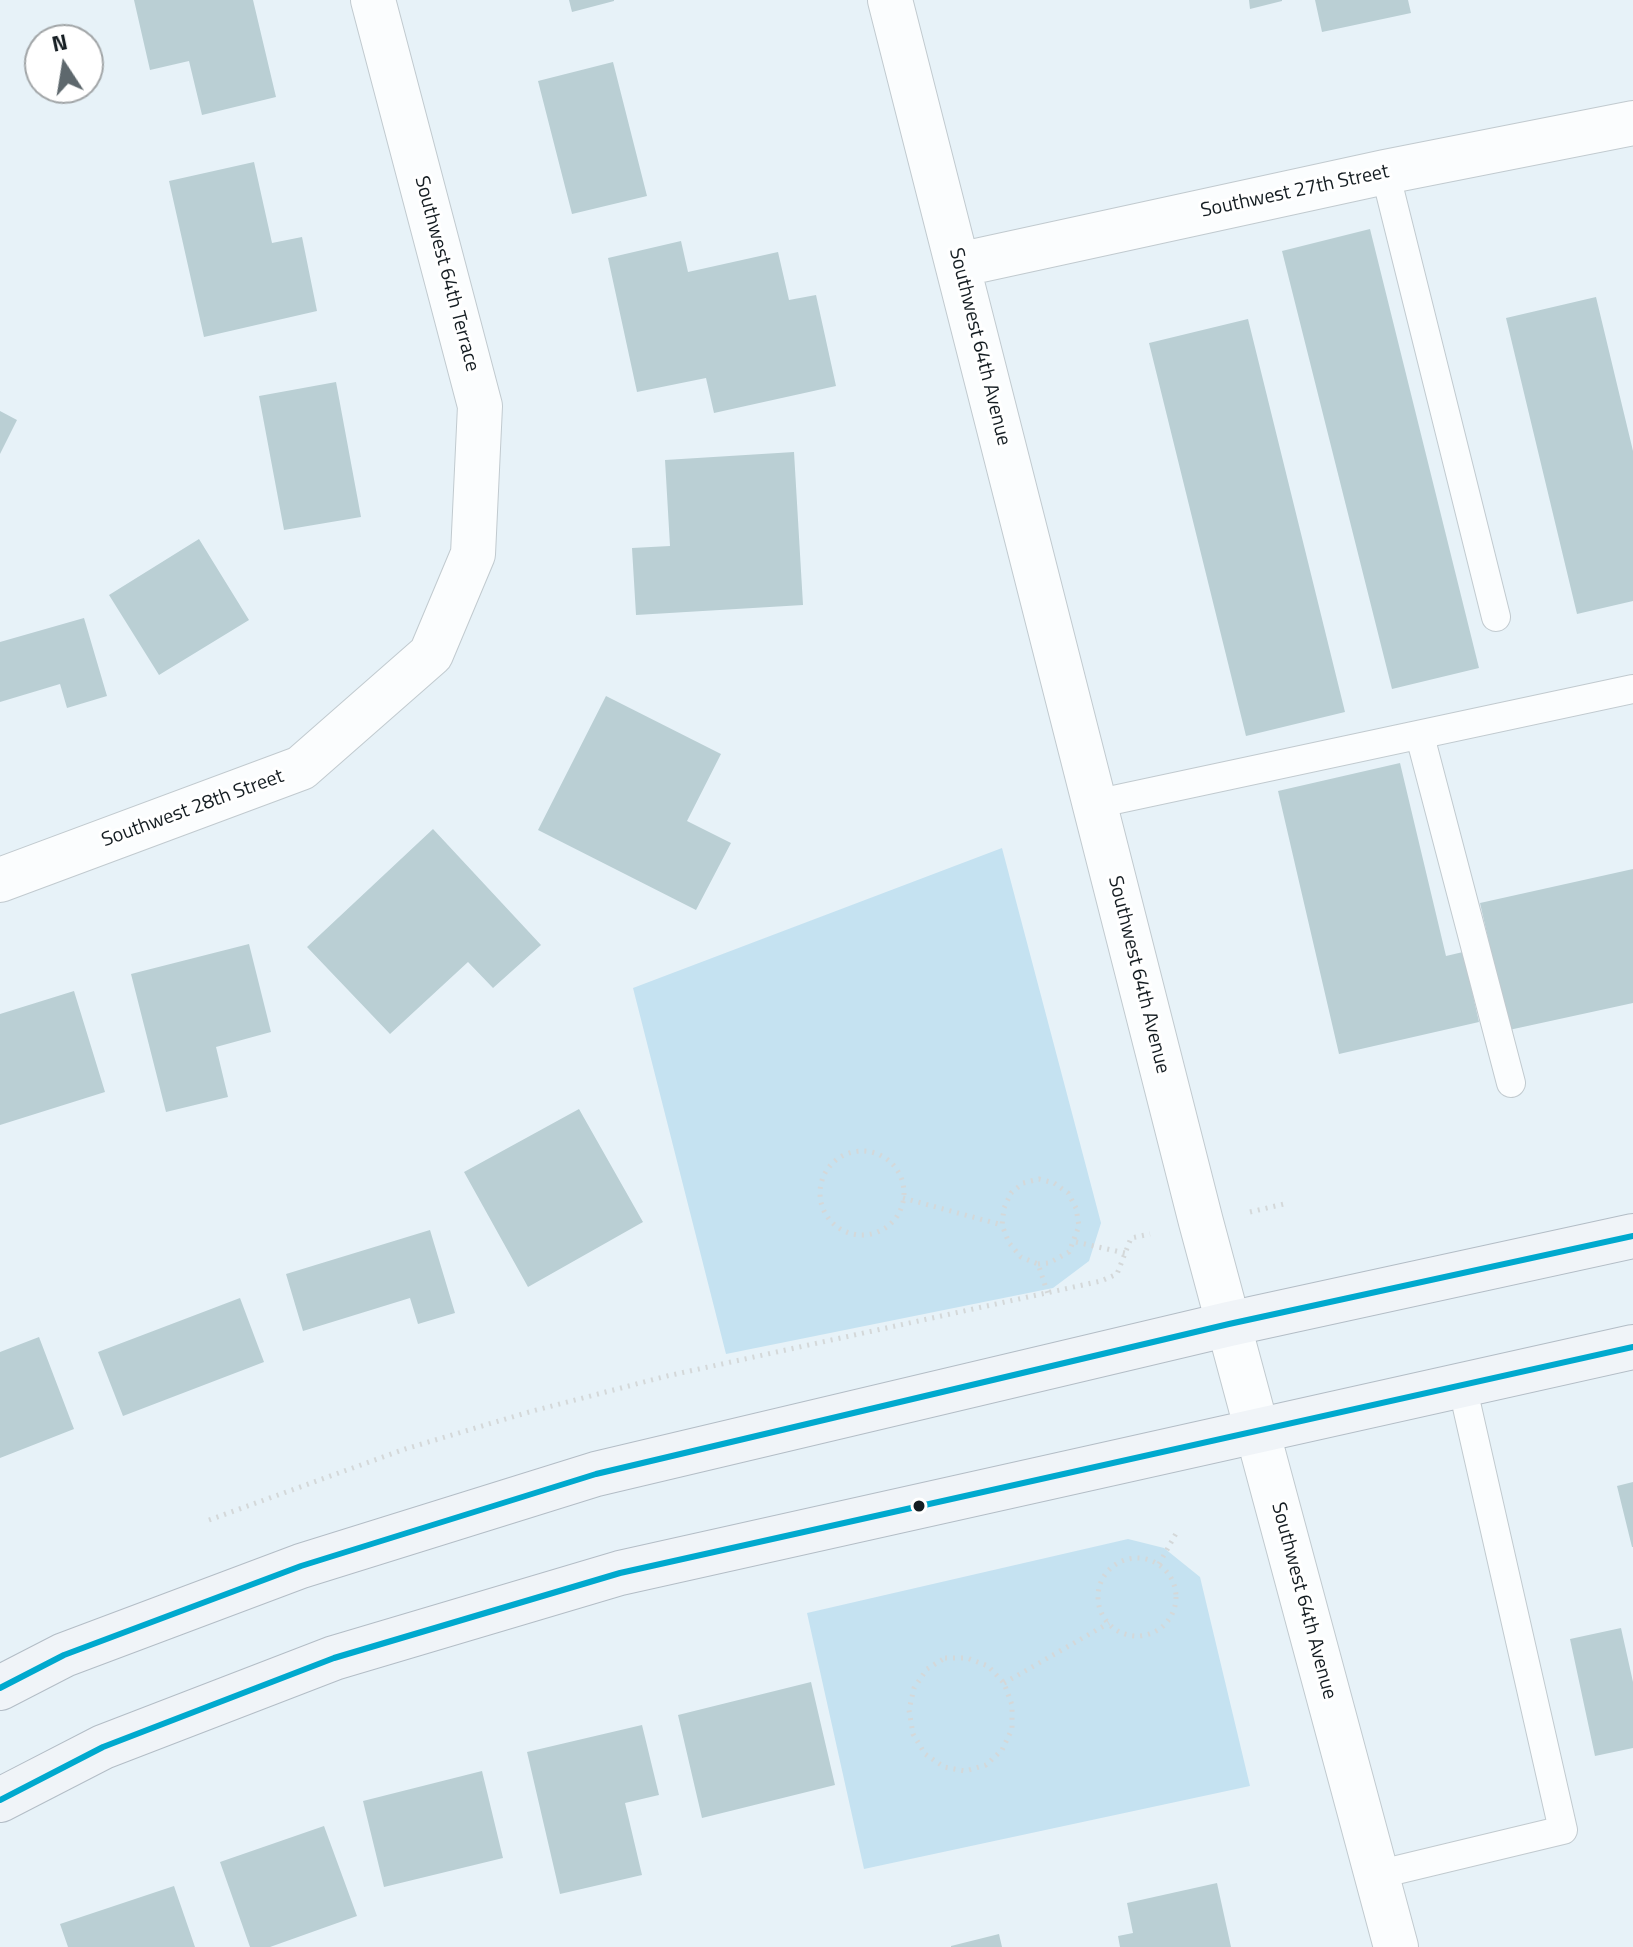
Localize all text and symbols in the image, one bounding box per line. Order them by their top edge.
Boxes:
north arrow [24,24,104,104]
text: N [48,24,70,61]
street label: Southwest 27th Street [1199,160,1391,224]
street label: Southwest 64th Terrace [408,174,484,374]
street label: Southwest 64th Avenue [943,246,1015,448]
street label: Southwest 28th Street [99,765,287,853]
street label: Southwest 64th Avenue [1102,874,1174,1076]
unlabelled marker [911,1498,927,1514]
street label: Southwest 64th Avenue [1265,1500,1341,1702]

